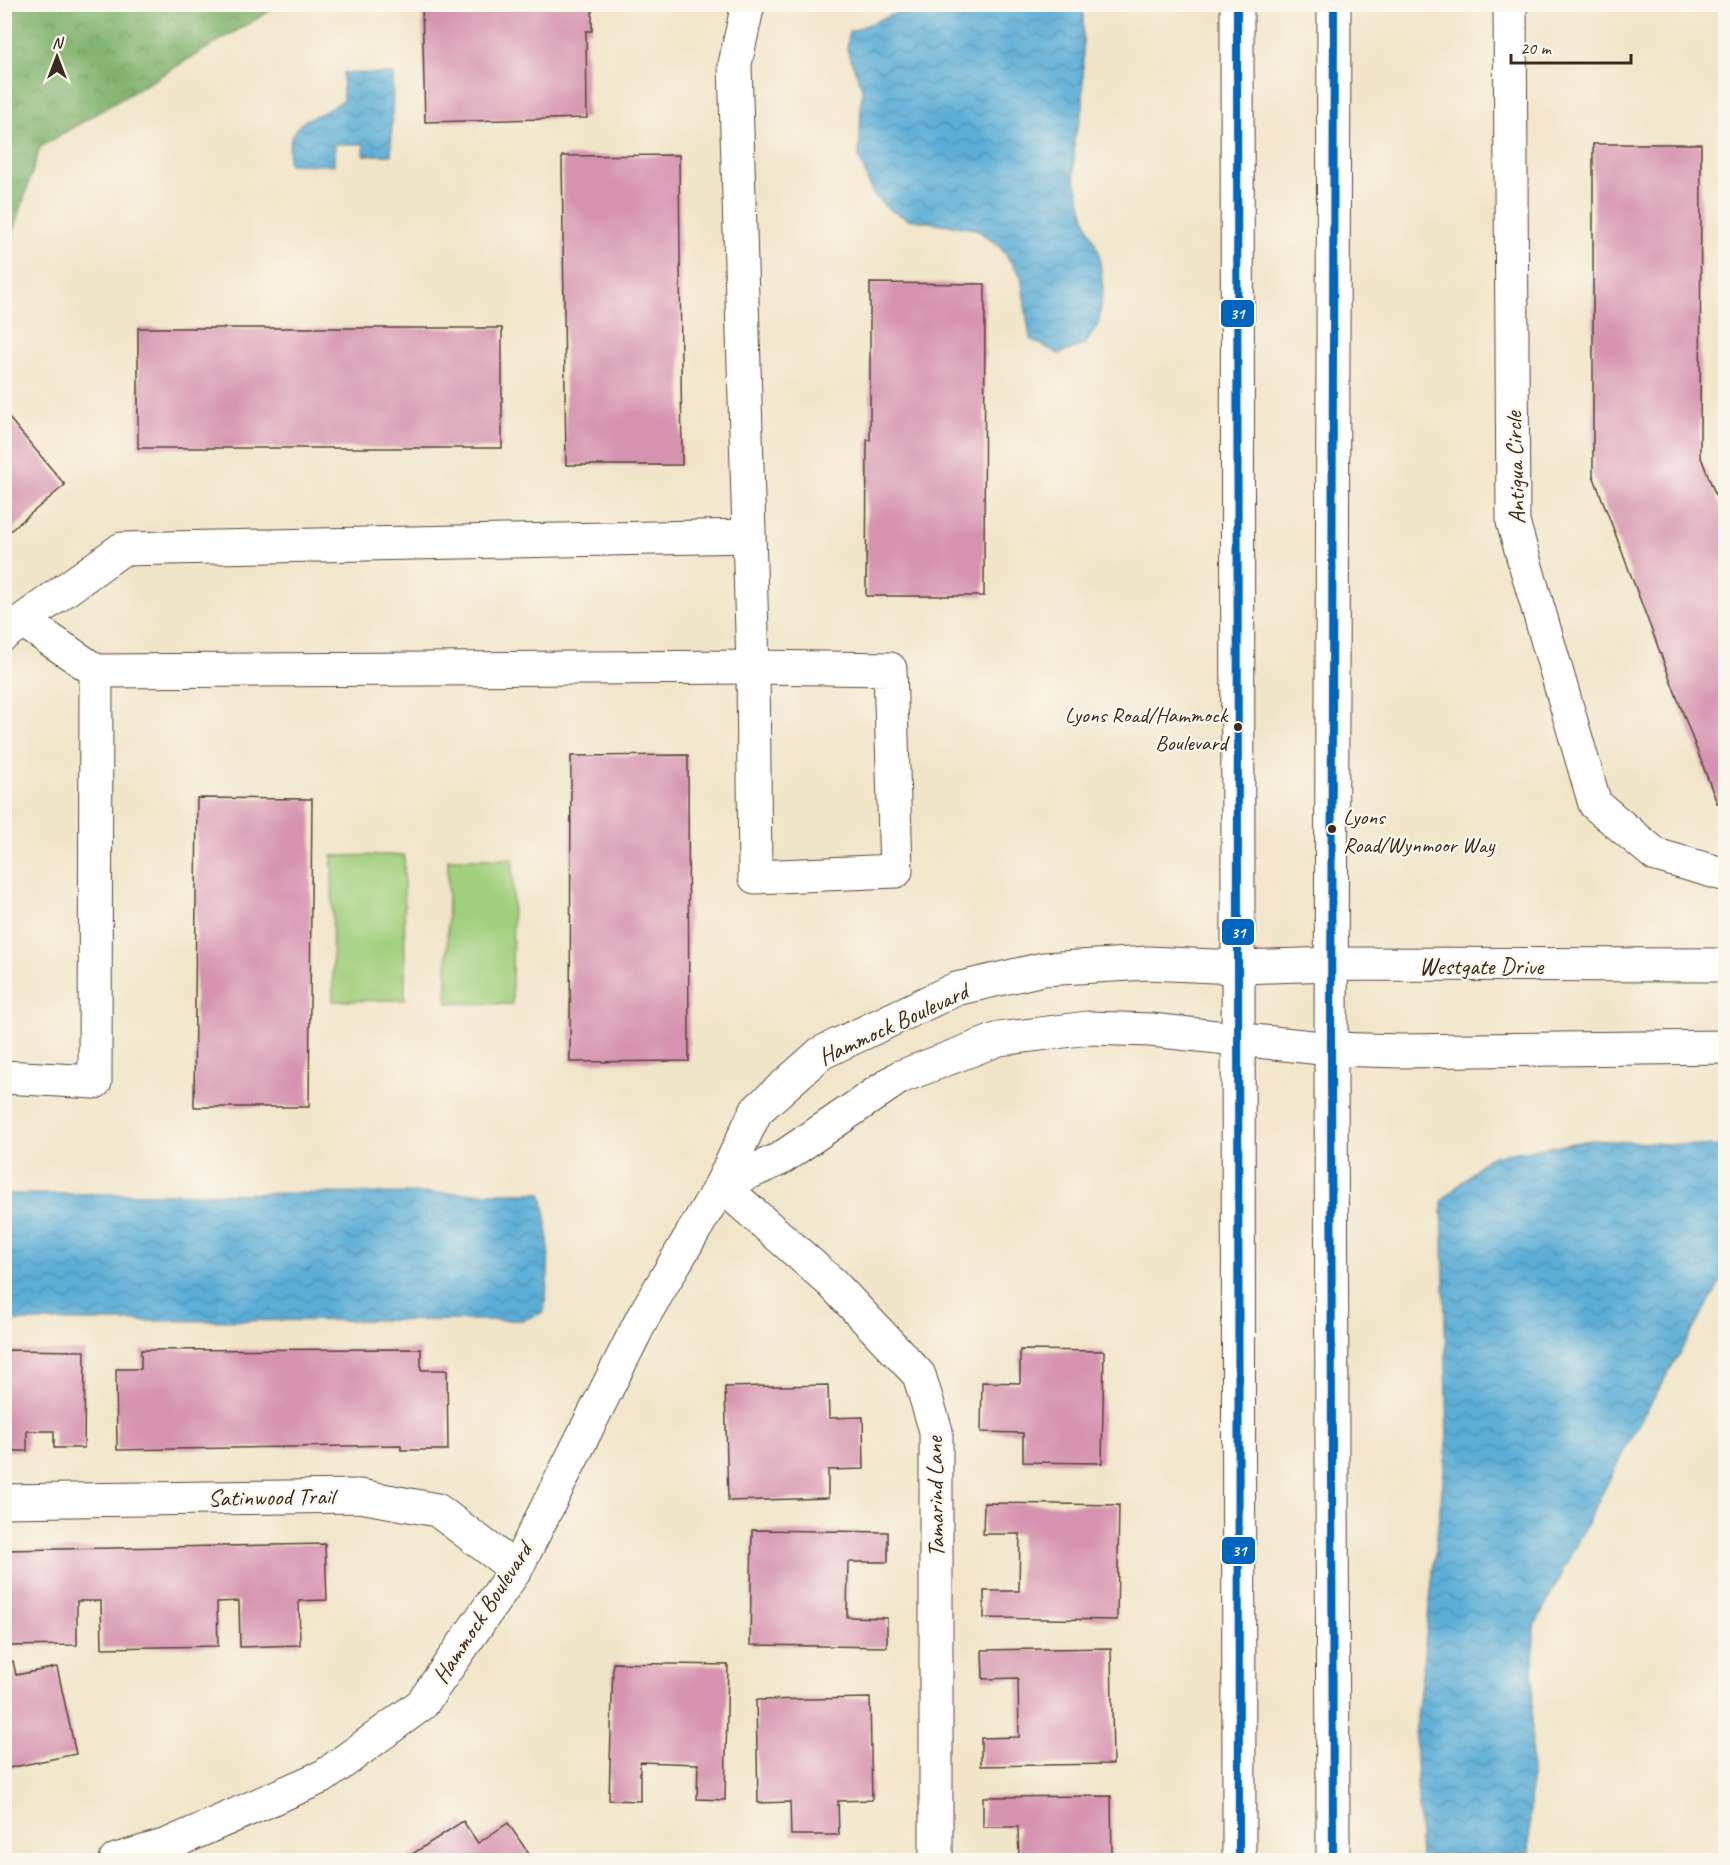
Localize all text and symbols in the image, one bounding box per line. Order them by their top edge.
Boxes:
north arrow [27,27,87,87]
scale bar [1511,27,1631,65]
text: N [52,33,65,53]
text: 20 m [1520,37,1553,59]
line badge: 31 [1220,299,1255,328]
text: 31 [1230,304,1246,324]
street label: Antigua Circle [1498,409,1532,525]
place label: Lyons Road/Hammock Boulevard [1065,701,1230,757]
marker: Lyons Road/Hammock Boulevard [1232,721,1244,733]
place label: Lyons Road/Wynmoor Way [1343,803,1496,859]
marker: Lyons Road/Wynmoor Way [1326,823,1338,835]
line badge: 31 [1221,918,1255,946]
text: 31 [1231,923,1247,943]
street label: Westgate Drive [1419,951,1545,981]
street label: Hammock Boulevard [813,975,976,1072]
street label: Tamarind Lane [919,1434,951,1558]
street label: Satinwood Trail [208,1481,338,1513]
street label: Hammock Boulevard [425,1534,541,1689]
line badge: 31 [1221,1536,1256,1565]
text: 31 [1232,1541,1248,1561]

